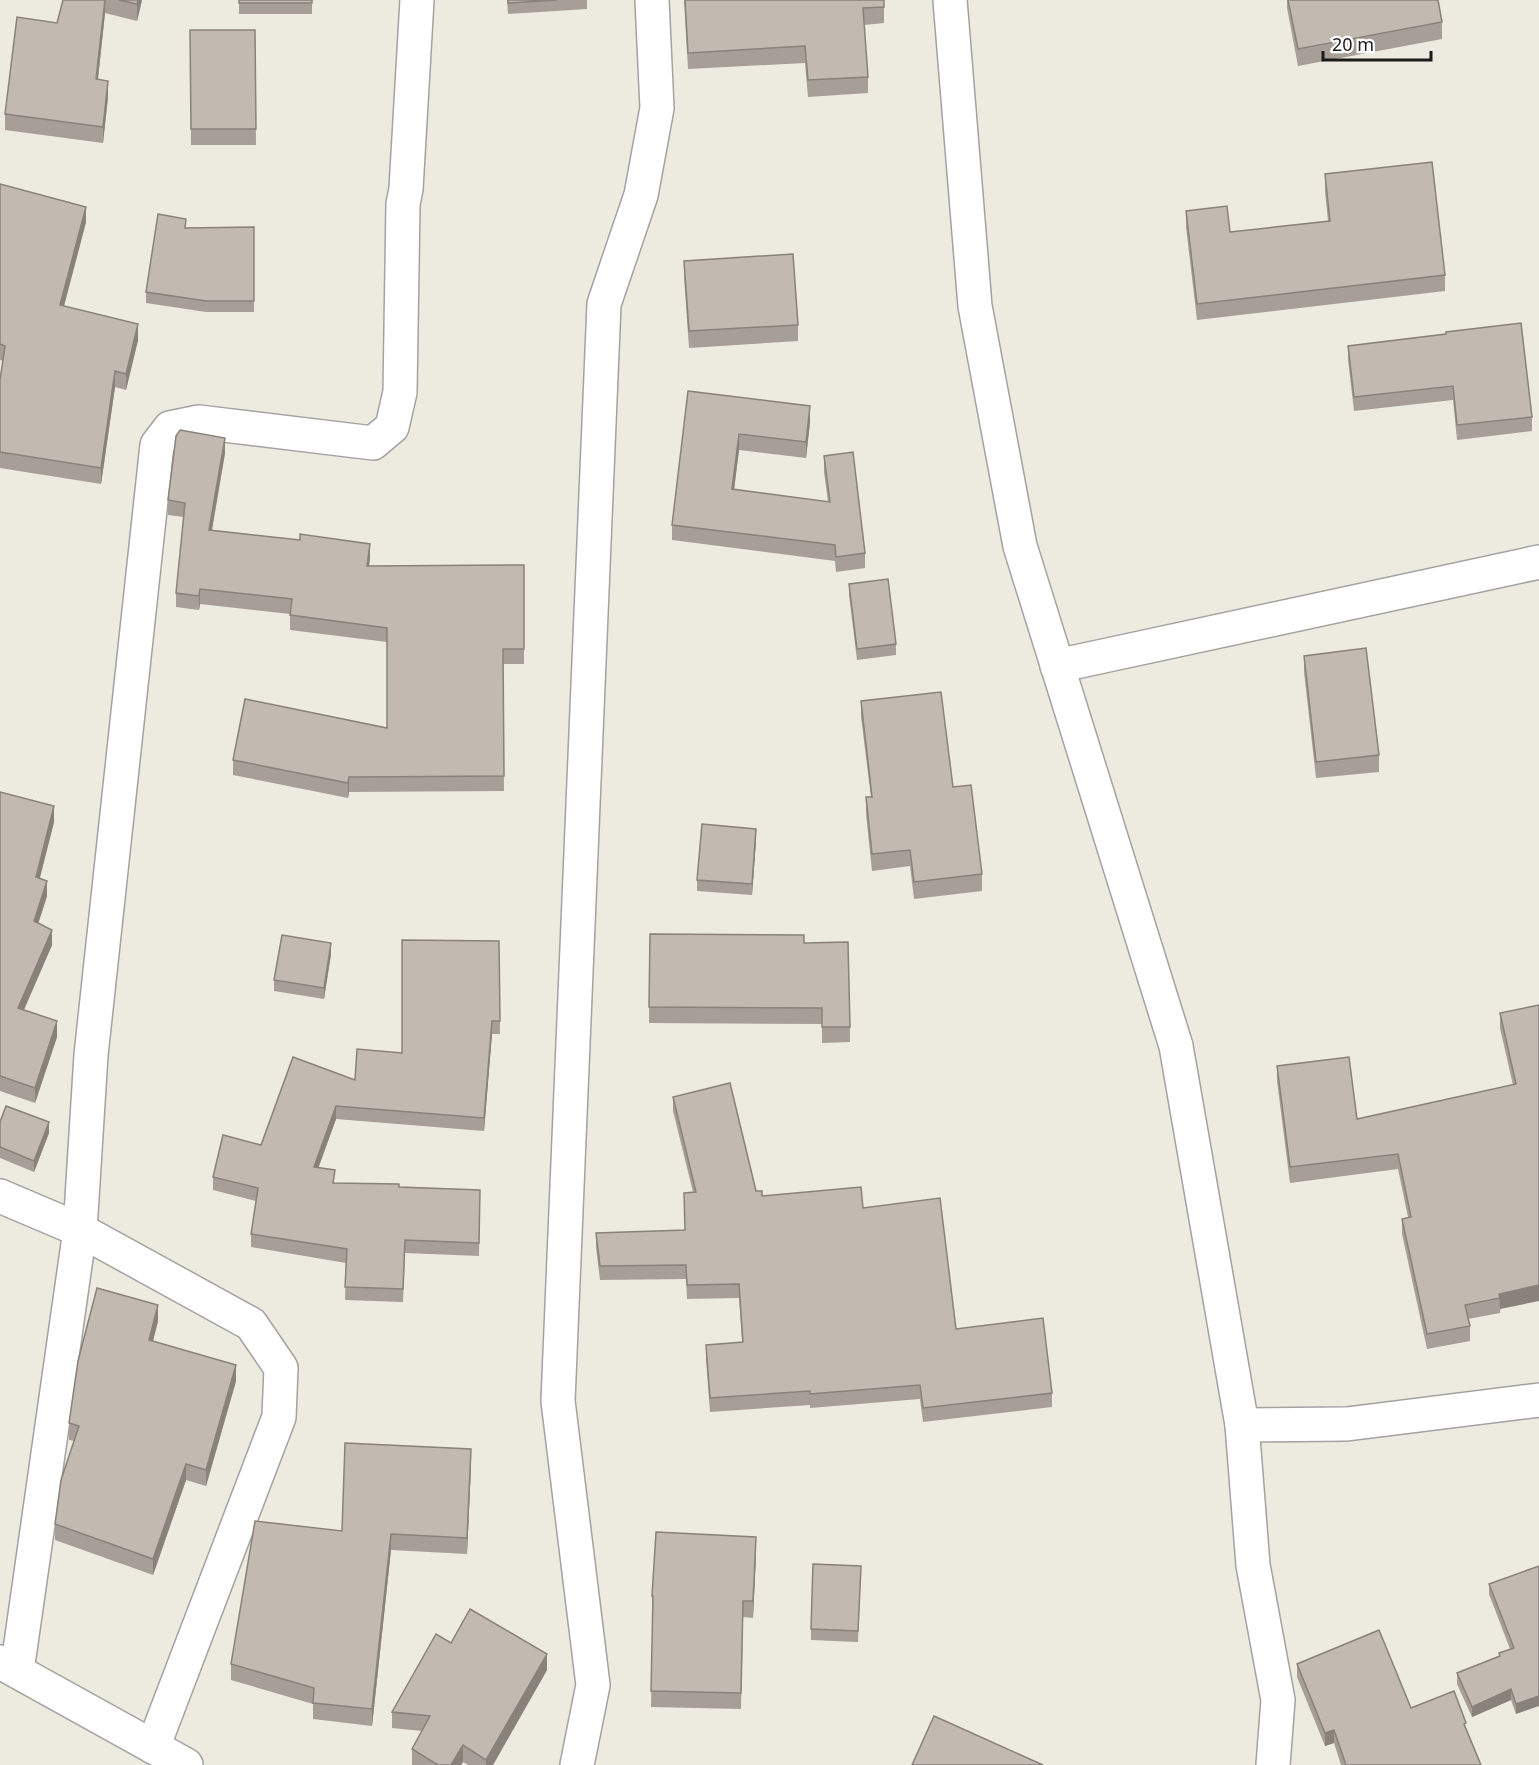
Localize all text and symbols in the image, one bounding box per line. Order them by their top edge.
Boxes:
scale bar [1323,24,1431,62]
text: 20 m [1332,32,1374,56]

